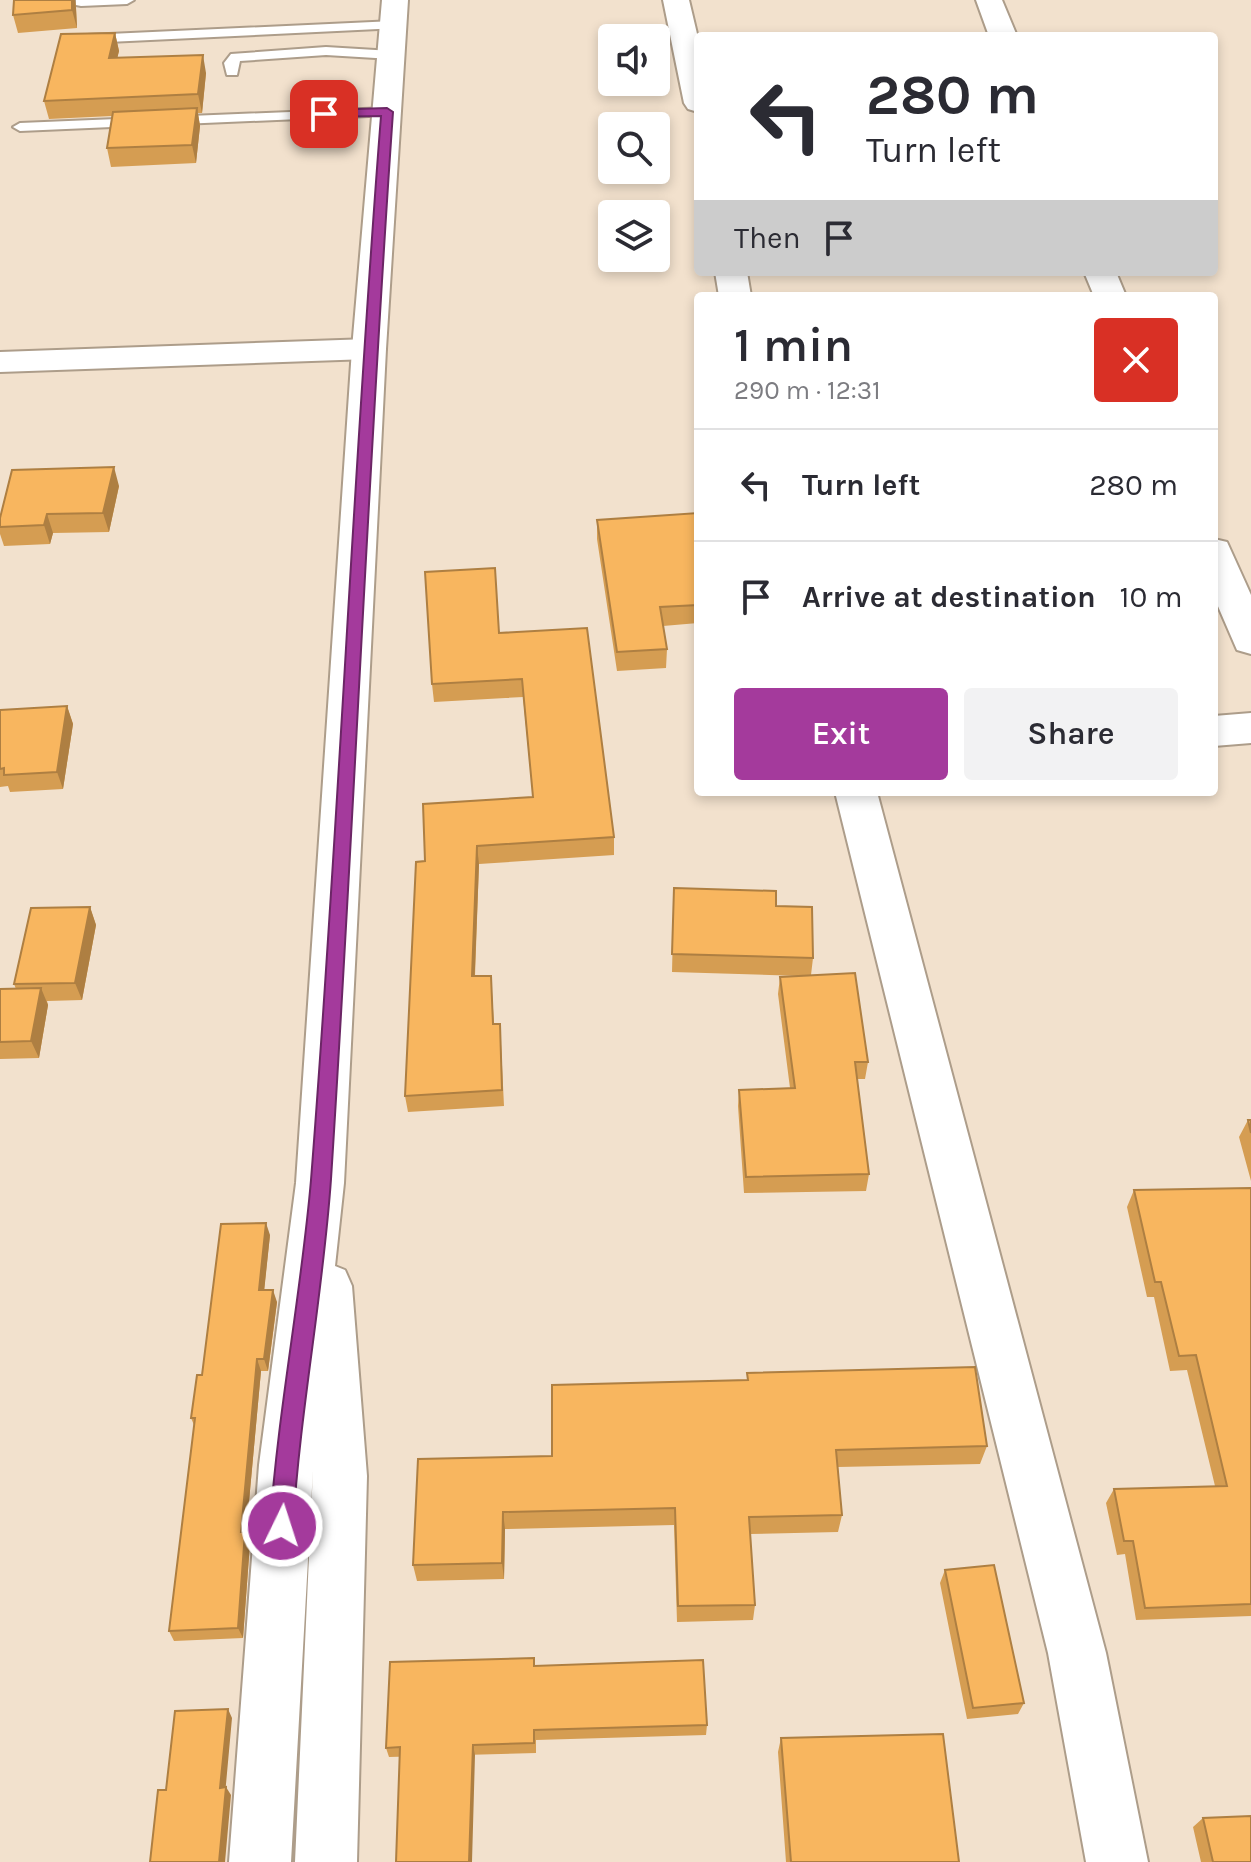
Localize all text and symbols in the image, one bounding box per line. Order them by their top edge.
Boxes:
map controls [598,24,670,272]
button: sound [598,24,670,96]
text: 280 m [866,62,1039,127]
icon: left [734,64,838,168]
pin [290,80,358,148]
icon: arrive [302,92,346,136]
button: search [598,112,670,184]
text: Turn left [866,129,1001,171]
button: layers [598,200,670,272]
icon: arrive [817,216,861,260]
text: Then [734,220,801,256]
text: 1 min [734,317,853,373]
button: close [1094,318,1178,402]
text: 290 m · 12:31 [734,375,881,406]
icon: left [734,463,778,507]
text: Turn left [802,467,920,503]
text: 280 m [1089,467,1178,503]
icon: arrive [734,575,778,619]
text: Arrive at destination [802,579,1096,615]
text: 10 m [1120,579,1183,615]
button: Exit [734,688,948,780]
button: Share [964,688,1178,780]
position arrow [240,1484,324,1568]

